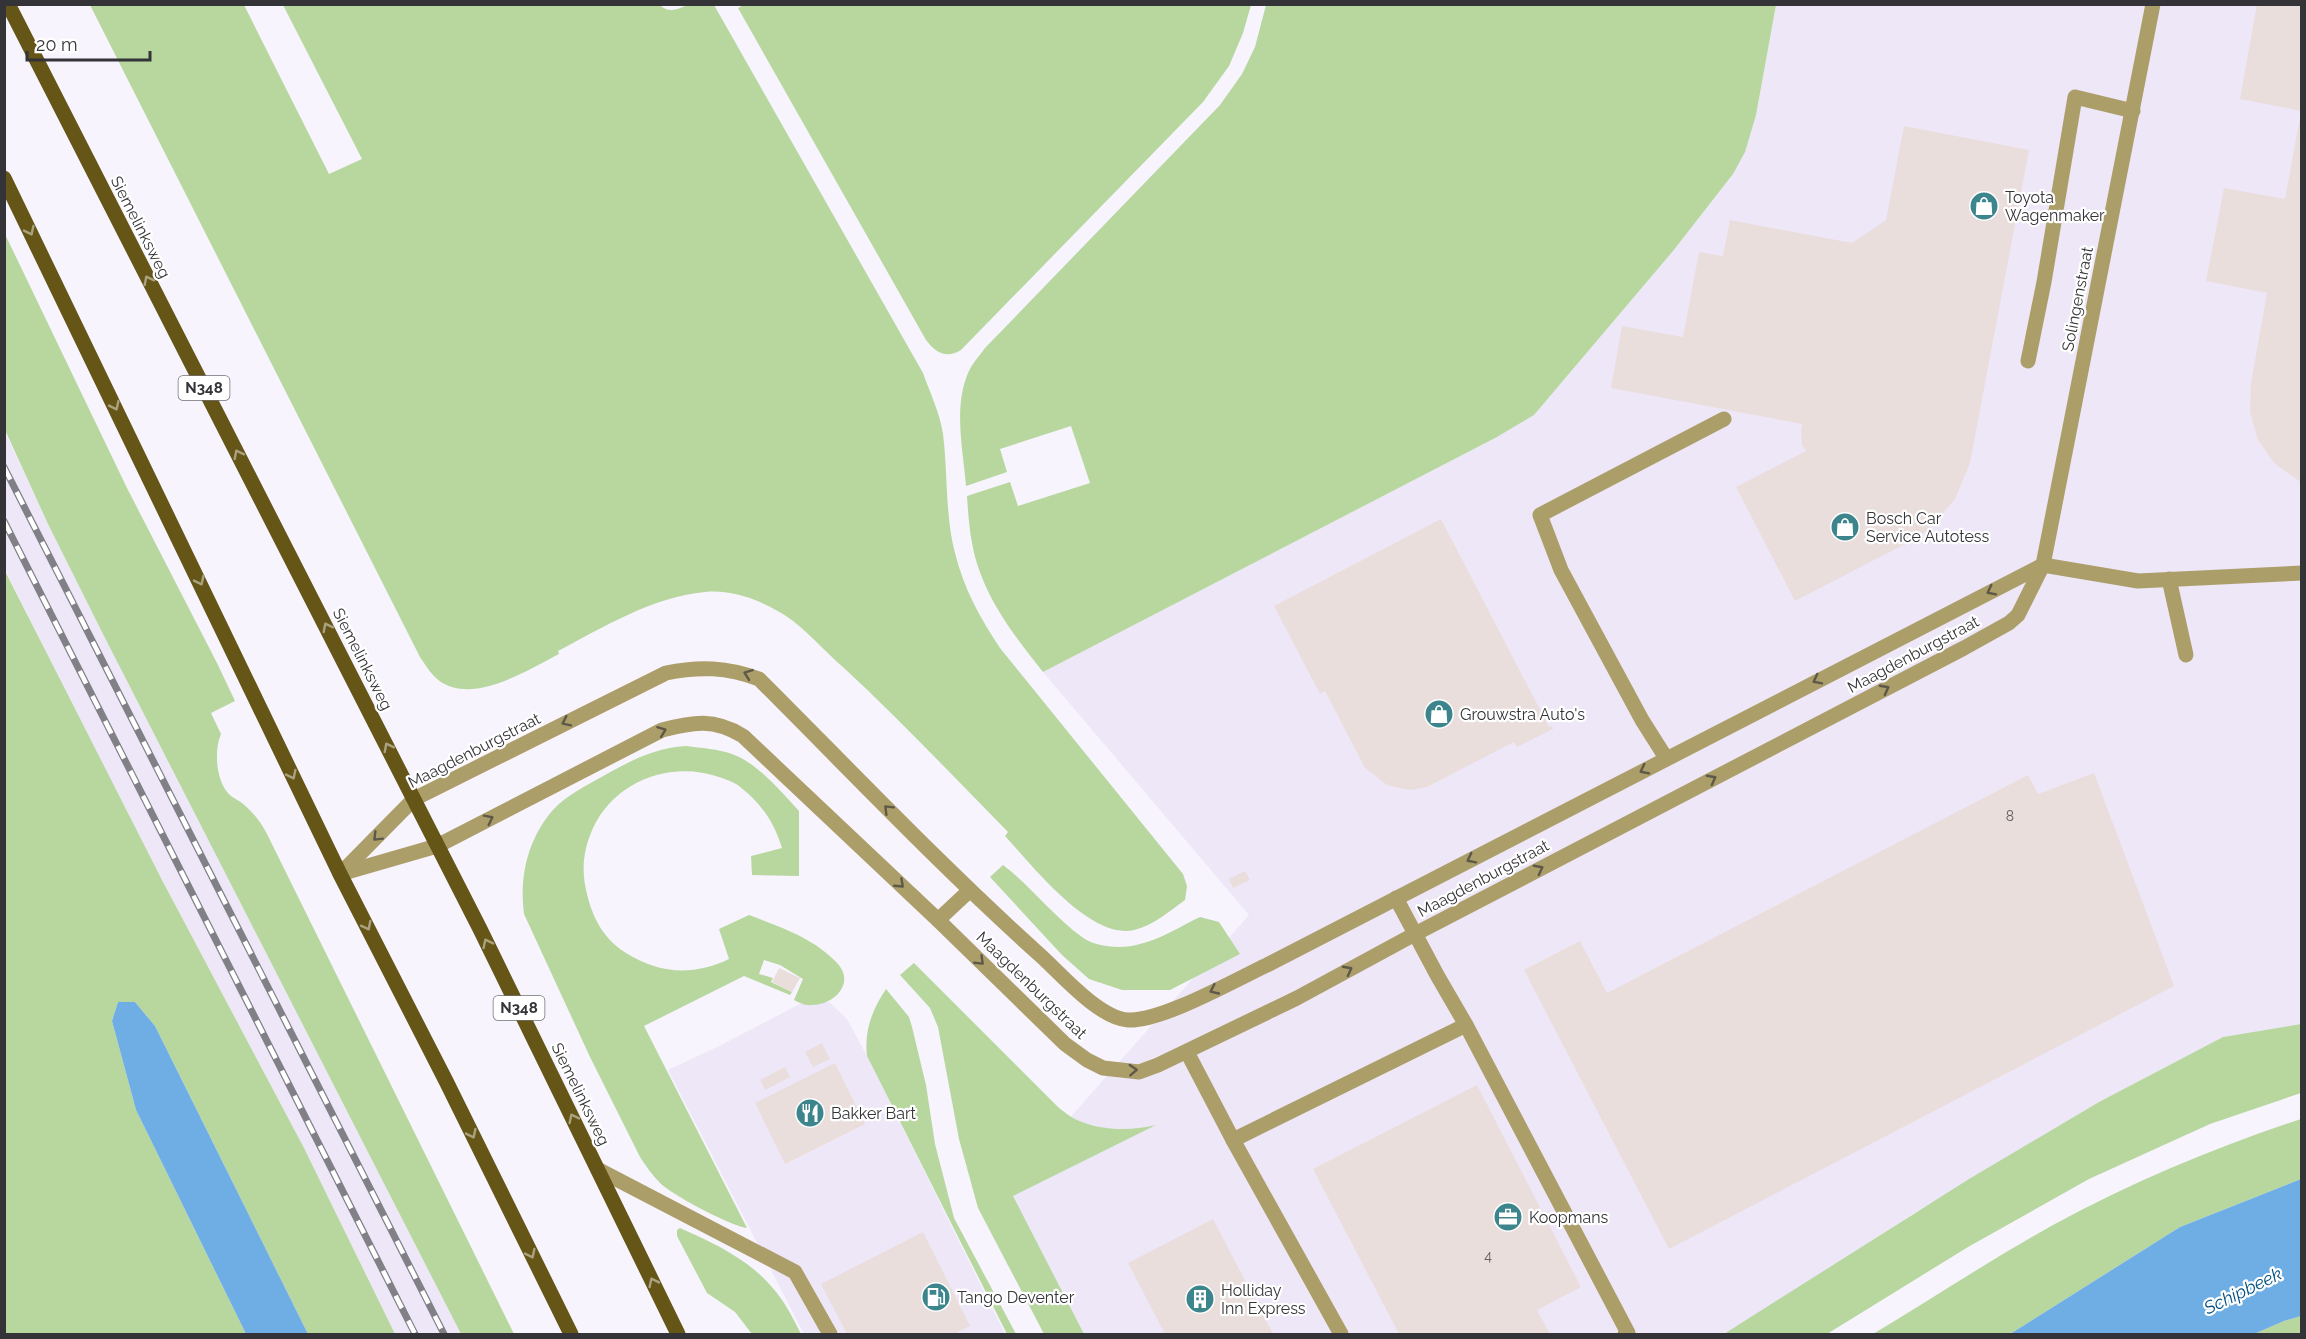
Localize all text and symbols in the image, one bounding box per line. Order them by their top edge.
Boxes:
scale bar [27,24,150,62]
text: 20 m [36,34,78,55]
street label: Siemelinksweg [107,173,174,281]
place label: Toyota Wagenmaker [2005,188,2105,225]
shop icon: Toyota Wagenmaker [1968,190,2000,222]
one-way arrow [23,224,34,235]
street label: Solingenstraat [2058,244,2097,353]
one-way arrow [144,276,156,287]
road number: N348 [178,376,230,400]
one-way arrow [108,400,120,411]
one-way arrow [234,449,245,460]
place label: Bosch Car Service Autotess [1866,509,1990,546]
shop icon: Bosch Car Service Autotess [1829,511,1861,543]
one-way arrow [193,575,205,586]
one-way arrow [1986,583,1997,595]
street label: Siemelinksweg [329,605,396,713]
street label: Maagdenburgstraat [1844,611,1983,697]
one-way arrow [323,623,334,633]
one-way arrow [743,669,754,682]
one-way arrow [1813,673,1824,684]
one-way arrow [1879,685,1889,696]
shop icon: Grouwstra Auto's [1423,698,1455,730]
place label: Grouwstra Auto's [1460,705,1585,724]
street label: Maagdenburgstraat [405,709,544,792]
one-way arrow [561,715,572,727]
one-way arrow [656,726,667,738]
one-way arrow [383,742,395,753]
one-way arrow [1640,762,1651,774]
one-way arrow [285,768,297,779]
one-way arrow [1706,775,1716,786]
one-way arrow [884,805,895,816]
house number: 8 [2006,808,2014,824]
one-way arrow [482,815,493,827]
one-way arrow [373,830,384,840]
street label: Maagdenburgstraat [1414,835,1553,921]
one-way arrow [1467,852,1477,863]
one-way arrow [1533,865,1543,876]
one-way arrow [893,877,903,888]
one-way arrow [359,920,371,931]
street label: Maagdenburgstraat [973,928,1091,1043]
one-way arrow [483,938,494,949]
one-way arrow [972,953,983,964]
one-way arrow [1342,966,1352,977]
one-way arrow [1209,982,1220,994]
road number: N348 [494,996,544,1020]
street label: Siemelinksweg [547,1040,614,1149]
one-way arrow [1129,1064,1138,1077]
restaurant icon: Bakker Bart [794,1097,826,1129]
place label: Bakker Bart [831,1104,917,1123]
one-way arrow [568,1113,580,1124]
one-way arrow [465,1127,477,1138]
office icon: Koopmans [1492,1201,1524,1233]
place label: Koopmans [1529,1208,1608,1227]
one-way arrow [524,1247,536,1258]
house number: 4 [1484,1248,1492,1264]
water label: Schipbeek [2199,1263,2286,1319]
one-way arrow [648,1277,660,1288]
fuel station icon: Tango Deventer [920,1281,952,1313]
place label: Holliday Inn Express [1221,1281,1306,1318]
building icon: Holliday Inn Express [1184,1283,1216,1315]
place label: Tango Deventer [957,1288,1075,1307]

